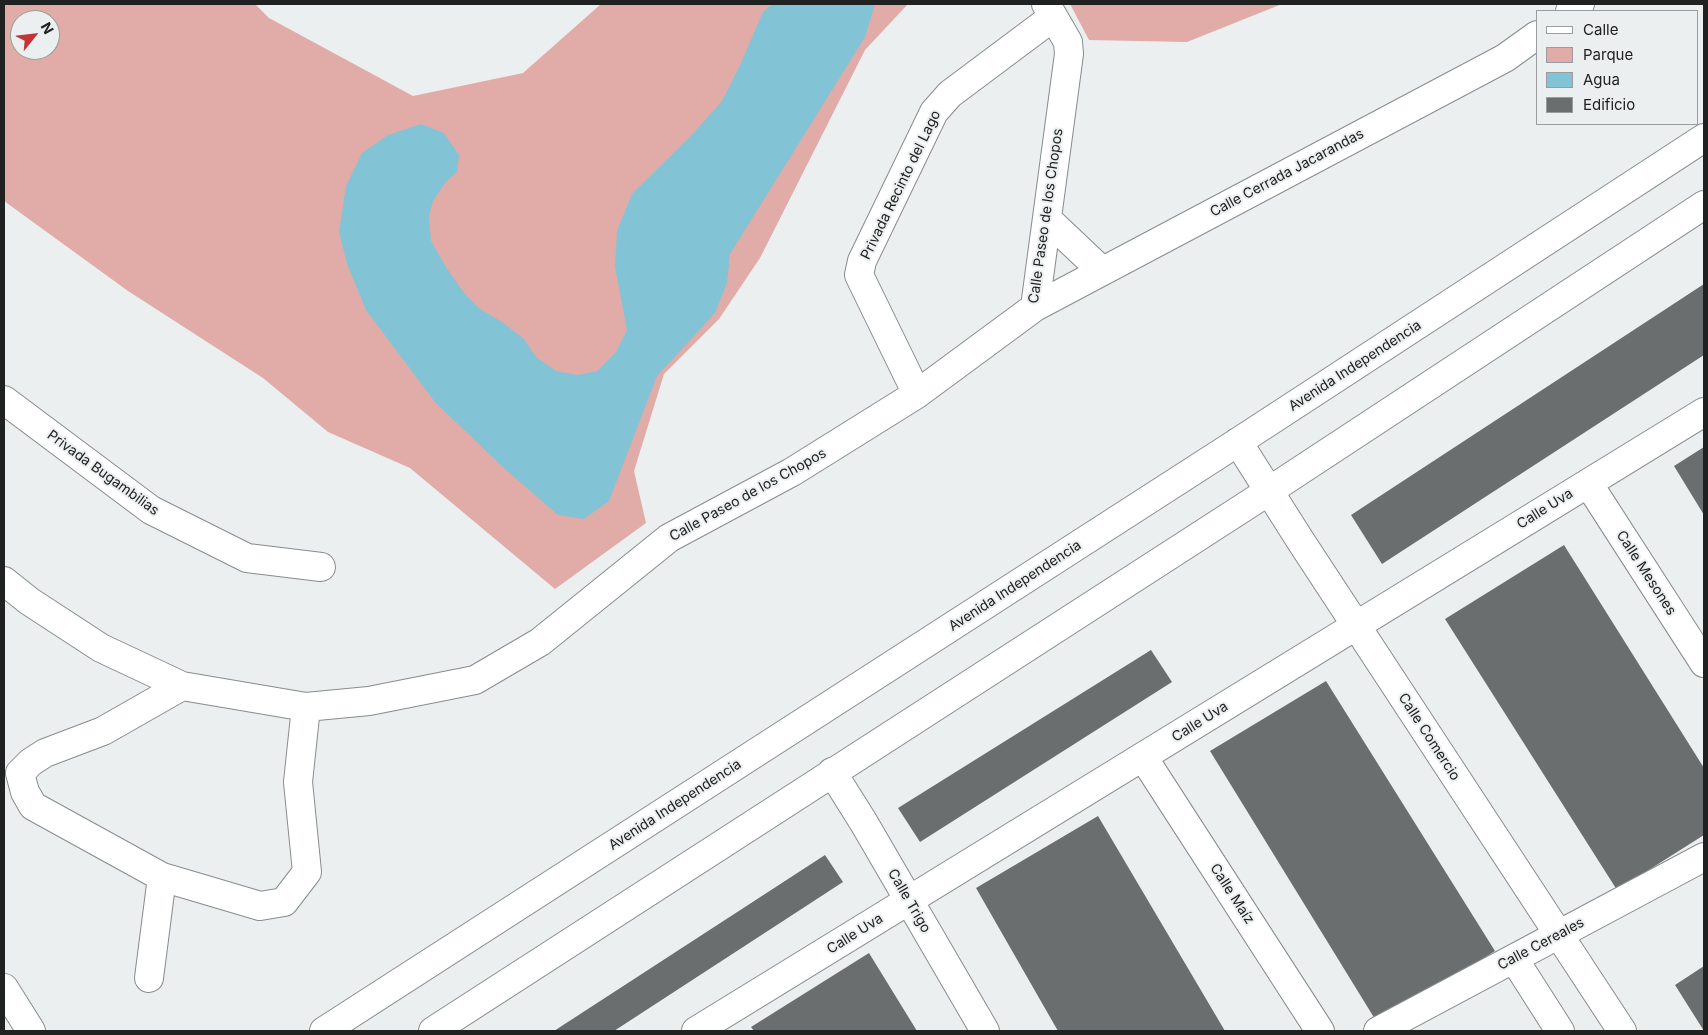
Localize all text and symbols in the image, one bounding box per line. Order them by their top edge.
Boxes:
north arrow [10,10,60,60]
legend [1536,10,1698,125]
text: N [38,19,58,37]
text: Calle [1583,20,1618,39]
text: Parque [1583,45,1633,64]
text: Agua [1583,70,1620,89]
text: Edificio [1583,95,1635,114]
street label: Privada Recinto del Lago [857,108,945,262]
street label: Calle Cerrada Jacarandas [1207,125,1367,221]
street label: Calle Paseo de los Chopos [1025,127,1067,305]
street label: Avenida Independencia [1286,317,1424,415]
street label: Privada Bugambilias [44,427,162,519]
street label: Calle Paseo de los Chopos [667,445,829,545]
street label: Calle Uva [1514,485,1576,533]
street label: Calle Mesones [1612,528,1680,618]
street label: Avenida Independencia [946,537,1084,635]
street label: Calle Comercio [1394,690,1464,784]
street label: Calle Uva [1169,698,1231,746]
street label: Avenida Independencia [606,756,744,854]
street label: Calle Maíz [1206,861,1258,927]
street label: Calle Trigo [884,866,934,936]
street label: Calle Uva [824,910,886,958]
street label: Calle Cereales [1495,914,1587,974]

